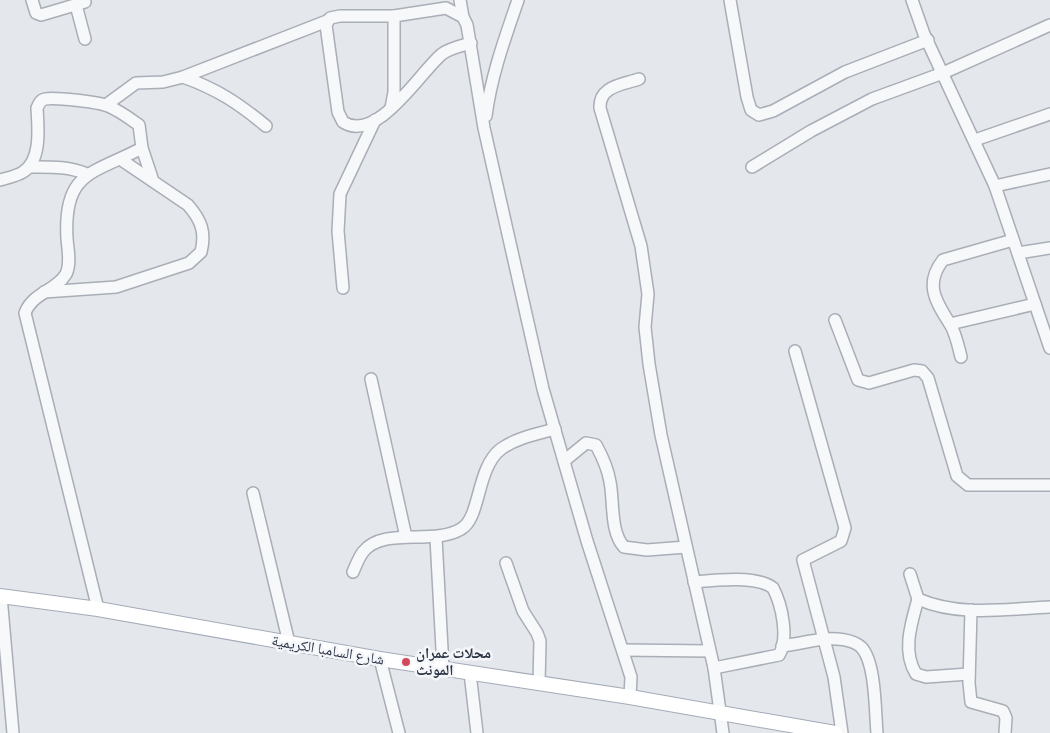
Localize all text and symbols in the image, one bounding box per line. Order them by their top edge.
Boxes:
street label: شارع السامبا الكريمية [270,631,386,670]
place label: محلات عمران المونث [416,644,491,679]
marker: محلات عمران المونث [400,656,412,668]

